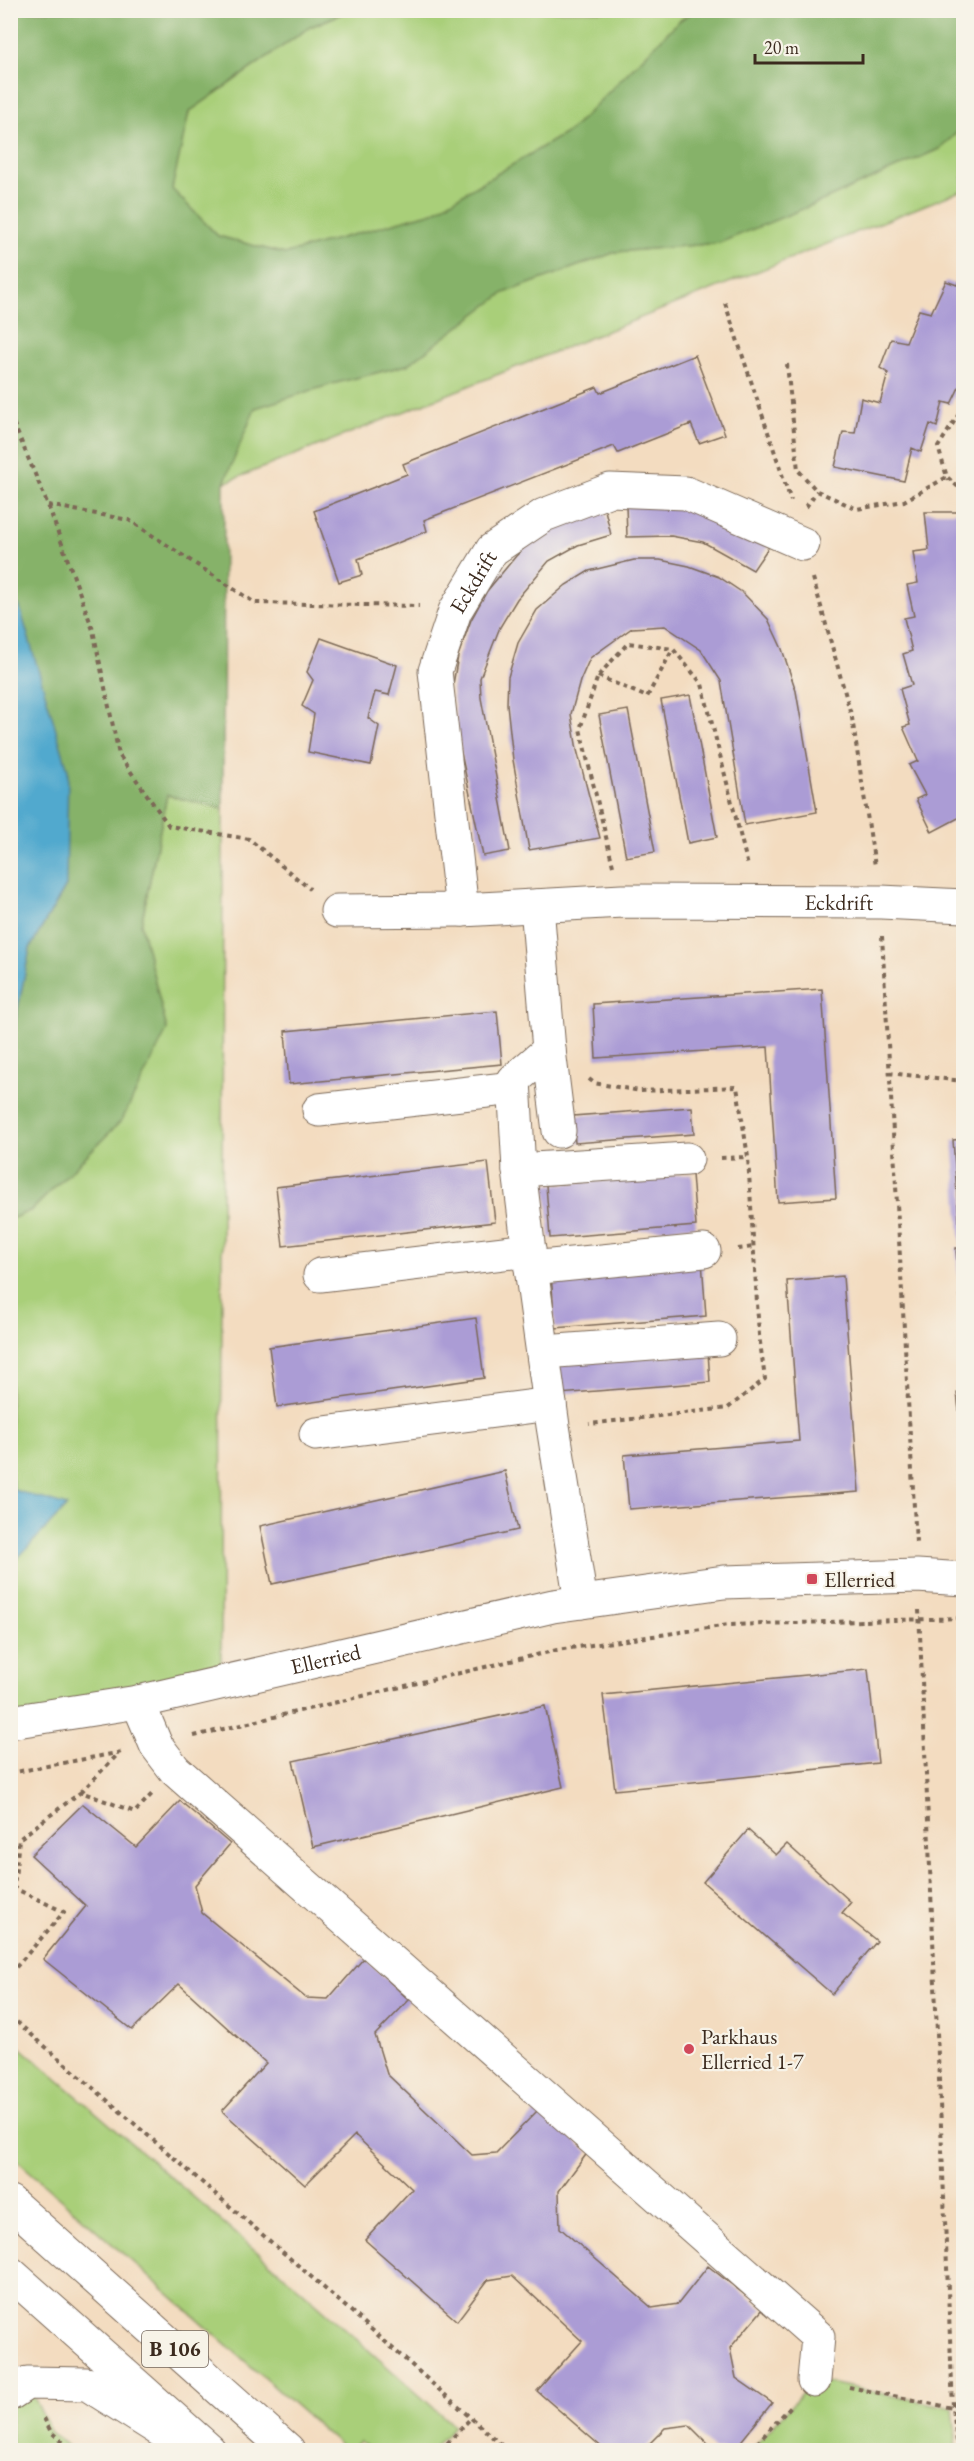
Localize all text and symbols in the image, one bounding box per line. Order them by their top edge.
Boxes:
scale bar [755,27,863,65]
text: 20 m [764,36,799,59]
street label: Eckdrift [443,545,504,619]
street label: Eckdrift [804,888,873,917]
place label: Ellerried [824,1565,896,1594]
marker: Ellerried [805,1572,819,1586]
street label: Ellerried [288,1637,364,1681]
place label: Parkhaus Ellerried 1-7 [701,2022,804,2076]
marker: Parkhaus Ellerried 1-7 [682,2042,696,2056]
road number: B 106 [142,2331,208,2367]

